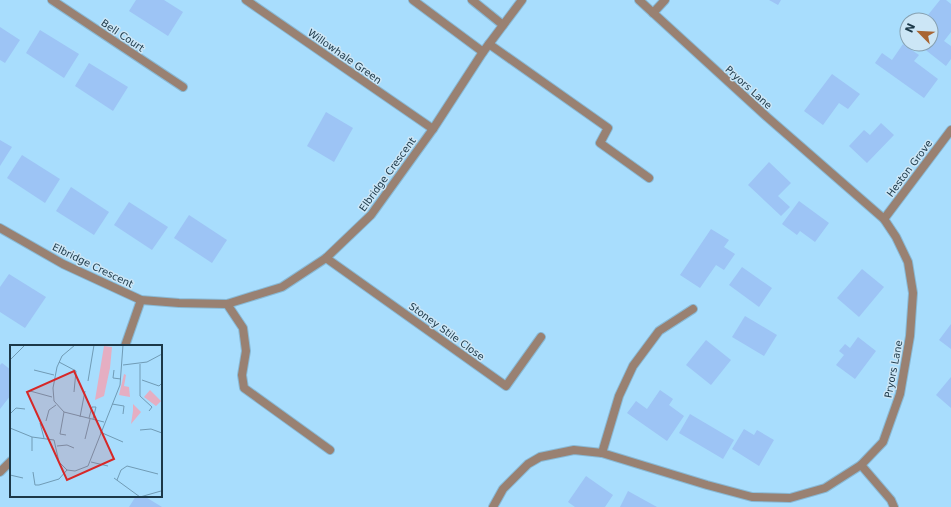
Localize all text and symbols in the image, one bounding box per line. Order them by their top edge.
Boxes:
north arrow [899,12,939,52]
street label: Bell Court [99,17,146,54]
text: N [903,21,918,35]
street label: Willowhale Green [306,27,384,86]
street label: Pryors Lane [723,64,774,111]
street label: Elbridge Crescent [357,135,418,213]
street label: Heston Grove [884,138,934,199]
street label: Elbridge Crescent [51,241,135,290]
street label: Stoney Stile Close [407,300,486,362]
street label: Pryors Lane [882,339,904,399]
inset map [10,345,162,497]

